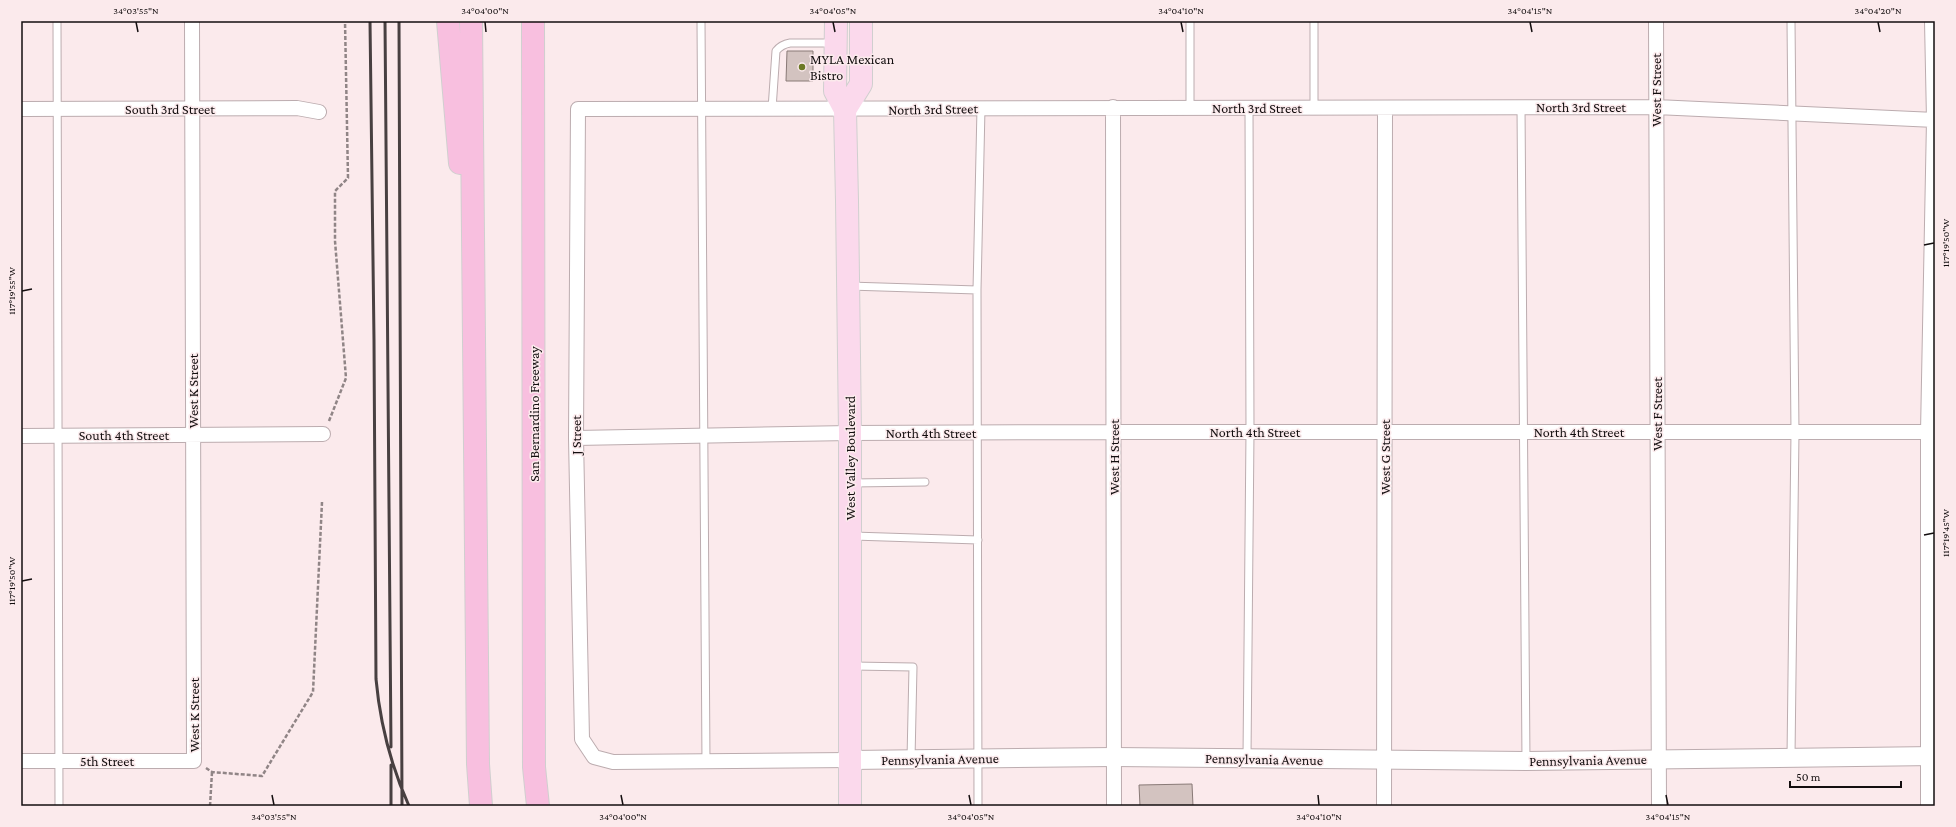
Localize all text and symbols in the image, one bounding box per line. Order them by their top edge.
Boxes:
text: 34°03'55"N [113,5,159,16]
text: 34°04'00"N [461,5,509,16]
text: 34°04'05"N [810,5,857,16]
text: 34°04'10"N [1158,5,1204,16]
text: 34°04'15"N [1508,5,1553,16]
text: 34°04'20"N [1855,5,1902,16]
place label: MYLA Mexican Bistro [810,51,895,83]
street label: West F Street [1648,53,1664,127]
marker: MYLA Mexican Bistro [797,62,807,72]
street label: North 3rd Street [1536,99,1626,115]
street label: North 3rd Street [888,100,978,118]
street label: North 3rd Street [1212,100,1302,116]
street label: South 3rd Street [125,101,215,117]
text: 117°19'50"W [1940,218,1951,267]
text: 117°19'55"W [6,266,17,315]
street label: San Bernardino Freeway [526,346,542,482]
street label: West K Street [185,353,201,428]
street label: West F Street [1649,377,1665,451]
street label: West Valley Boulevard [842,395,858,520]
street label: J Street [568,415,584,457]
street label: West H Street [1106,419,1122,495]
street label: West G Street [1377,419,1393,495]
street label: North 4th Street [1210,424,1301,440]
street label: North 4th Street [1534,424,1625,440]
street label: North 4th Street [886,425,977,441]
street label: South 4th Street [79,427,170,443]
text: 117°19'45"W [1940,508,1951,557]
text: 117°19'50"W [6,556,17,605]
street label: West K Street [186,677,202,752]
street label: Pennsylvania Avenue [881,750,999,768]
street label: Pennsylvania Avenue [1205,750,1323,768]
street label: Pennsylvania Avenue [1529,751,1647,769]
street label: 5th Street [80,753,134,769]
scale bar [1790,763,1901,789]
text: 50 m [1796,770,1821,784]
text: 34°03'55"N [251,811,297,822]
text: 34°04'00"N [599,811,647,822]
text: 34°04'05"N [948,811,995,822]
text: 34°04'10"N [1296,811,1342,822]
text: 34°04'15"N [1646,811,1691,822]

